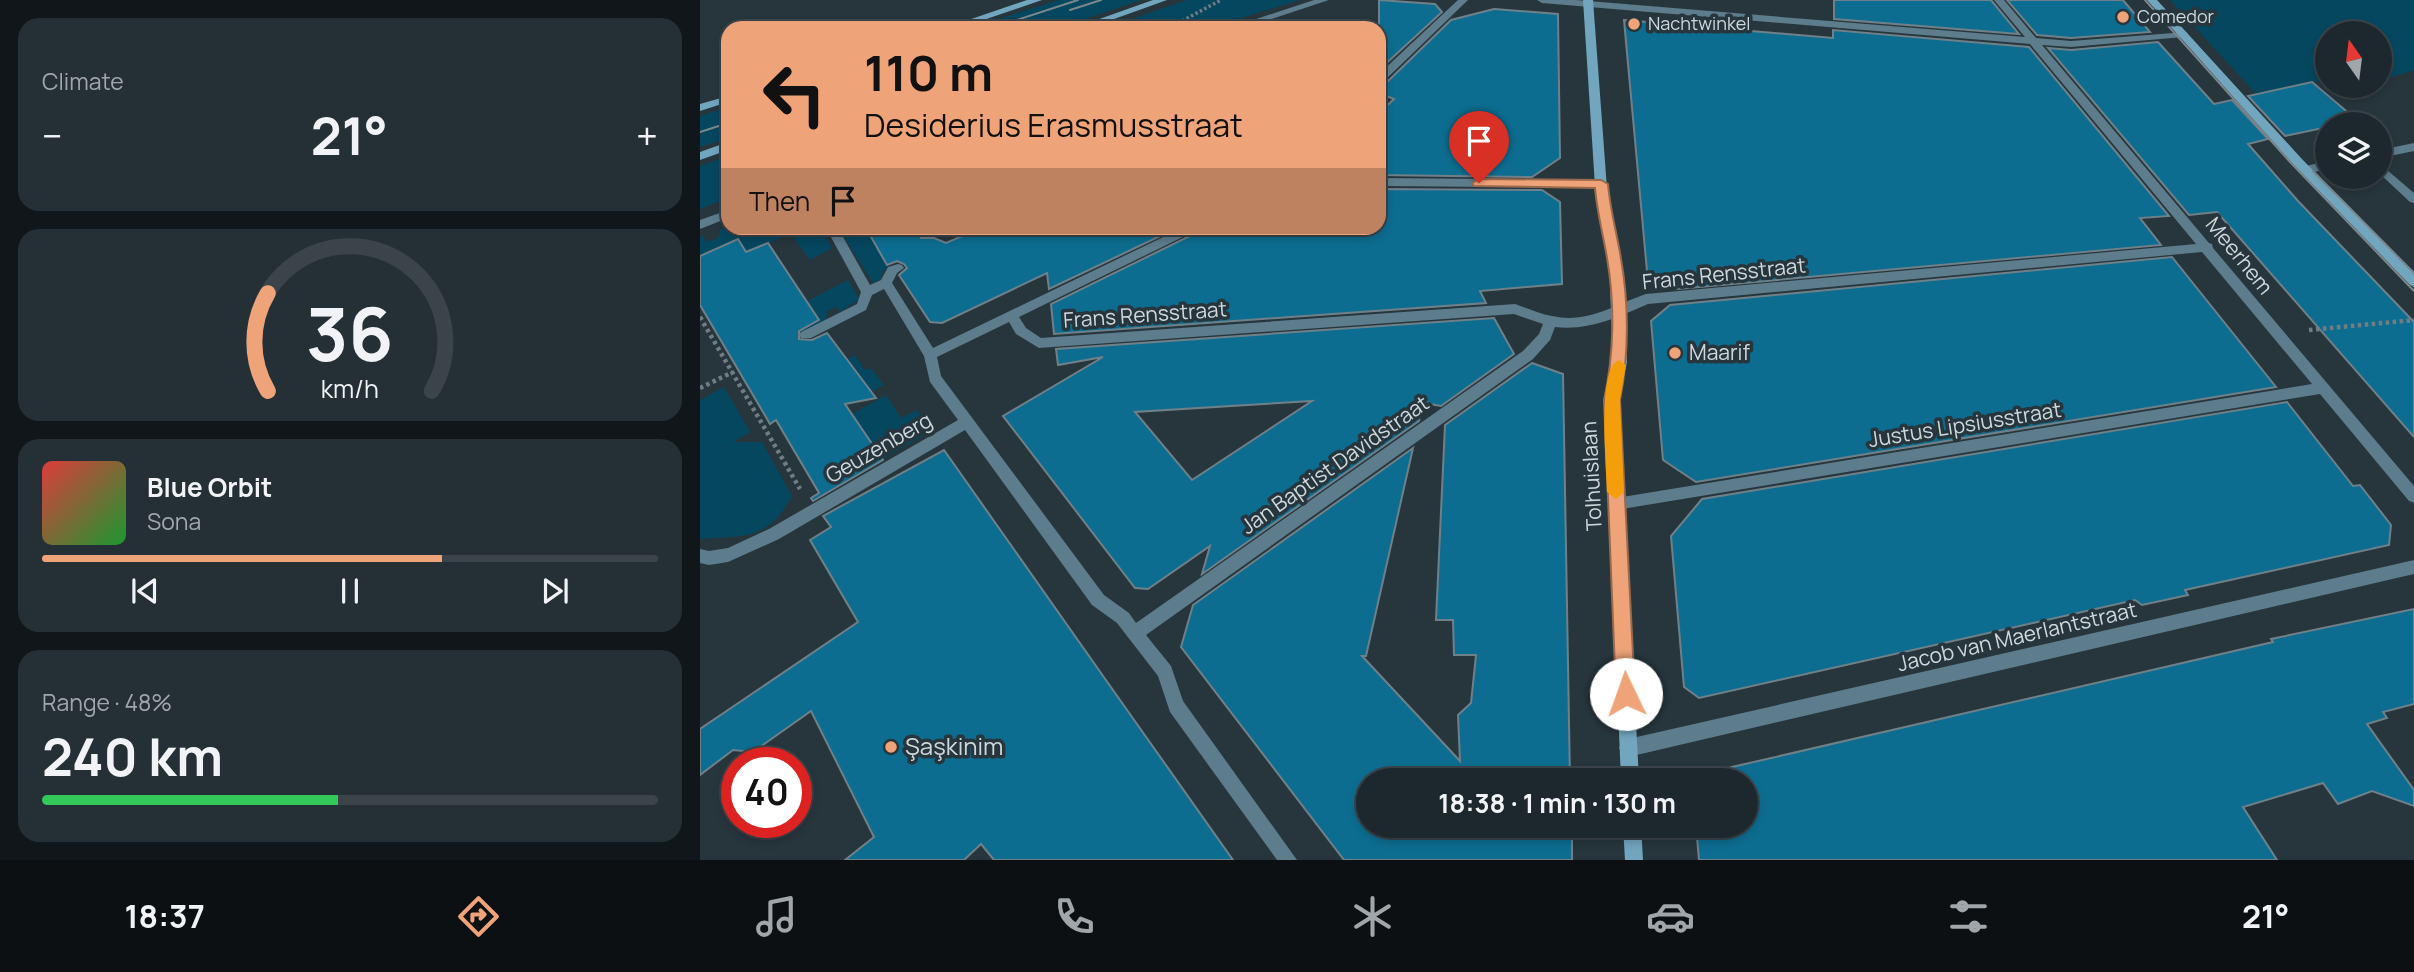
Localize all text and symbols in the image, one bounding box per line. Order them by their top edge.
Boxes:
place label: Comedor [2137,4,2215,28]
marker: Comedor [2115,9,2131,25]
place label: Nachtwinkel [1648,11,1750,35]
marker: Nachtwinkel [1626,16,1642,32]
north arrow [2315,21,2392,98]
map controls [2315,21,2392,189]
text: 110 m [864,39,993,106]
icon: left [749,49,840,140]
text: Climate [42,65,124,97]
text: 21° [311,100,388,171]
text: Desiderius Erasmusstraat [864,103,1243,147]
text: − [42,109,63,161]
text: + [636,109,658,161]
pin [1449,111,1509,183]
button: layers [2315,112,2392,189]
icon: arrive [1460,122,1498,160]
icon: arrive [824,182,862,220]
text: Then [749,183,810,219]
street label: Meerhem [2200,211,2280,300]
street label: Frans Rensstraat [1641,251,1807,296]
text: 36 [306,283,394,383]
street label: Frans Rensstraat [1062,294,1228,334]
place label: Maarif [1689,338,1750,366]
marker: Maarif [1667,345,1683,361]
text: km/h [321,371,379,406]
street label: Jan Baptist Davidstraat [1235,389,1434,540]
street label: Justus Lipsiusstraat [1866,395,2063,453]
street label: Geuzenberg [820,405,937,489]
street label: Tolhuislaan [1574,421,1608,532]
text: Blue Orbit [147,469,272,505]
text: Sona [147,505,201,537]
icon: previous [126,572,164,610]
icon: pause [331,572,369,610]
icon: next [536,572,574,610]
street label: Jacob van Maerlantstraat [1894,595,2139,677]
position arrow [1589,657,1663,731]
text: Range · 48% [42,686,172,718]
text: 240 km [42,721,223,792]
place label: Şaşkinim [905,729,1003,762]
marker: Şaşkinim [883,739,899,755]
speed limit sign: 40 [721,747,812,838]
text: 18:38 · 1 min · 130 m [1438,785,1676,821]
icon: directions [454,892,503,941]
icon: music [752,892,801,941]
icon: phone [1050,892,1099,941]
icon: climate [1348,892,1397,941]
icon: car [1646,892,1695,941]
icon: filters [1944,892,1993,941]
text: 18:37 [125,894,205,938]
text: 21° [2242,894,2289,938]

